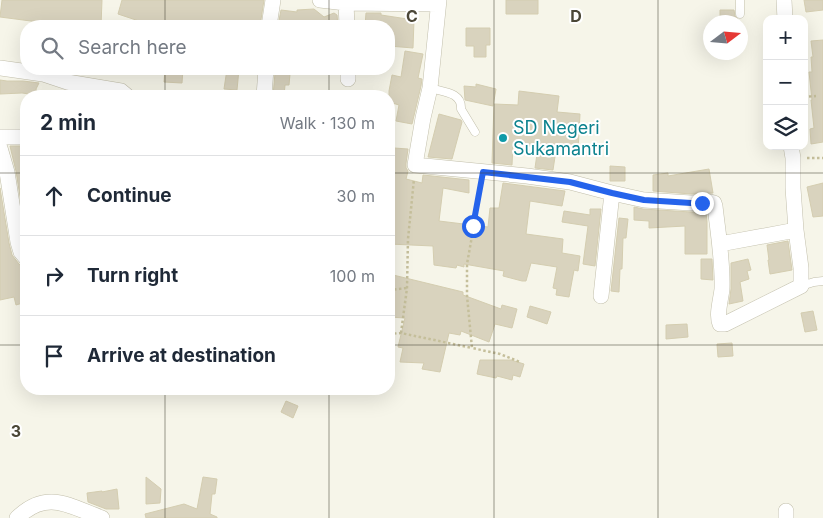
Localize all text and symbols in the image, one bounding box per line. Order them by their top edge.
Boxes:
text: C [406,6,418,26]
text: D [570,6,582,26]
north arrow [703,15,748,60]
map controls [763,15,808,150]
button: + [763,15,808,60]
search box [20,20,395,75]
icon: search [38,34,66,62]
text: Search here [78,36,187,59]
button: − [763,60,808,105]
button: layers [763,105,808,150]
text: 2 min [40,110,96,135]
text: Walk · 130 m [280,113,375,133]
place label: SD Negeri Sukamantri [513,117,609,159]
marker: SD Negeri Sukamantri [497,132,509,144]
icon: ahead [40,182,68,210]
text: Continue [87,184,172,207]
text: 30 m [337,186,375,206]
route end [691,192,714,215]
route start [462,215,485,238]
icon: right [40,262,68,290]
text: Turn right [87,264,178,287]
text: 100 m [330,266,375,286]
icon: arrive [40,342,68,370]
text: Arrive at destination [87,344,276,367]
text: 3 [11,421,21,441]

